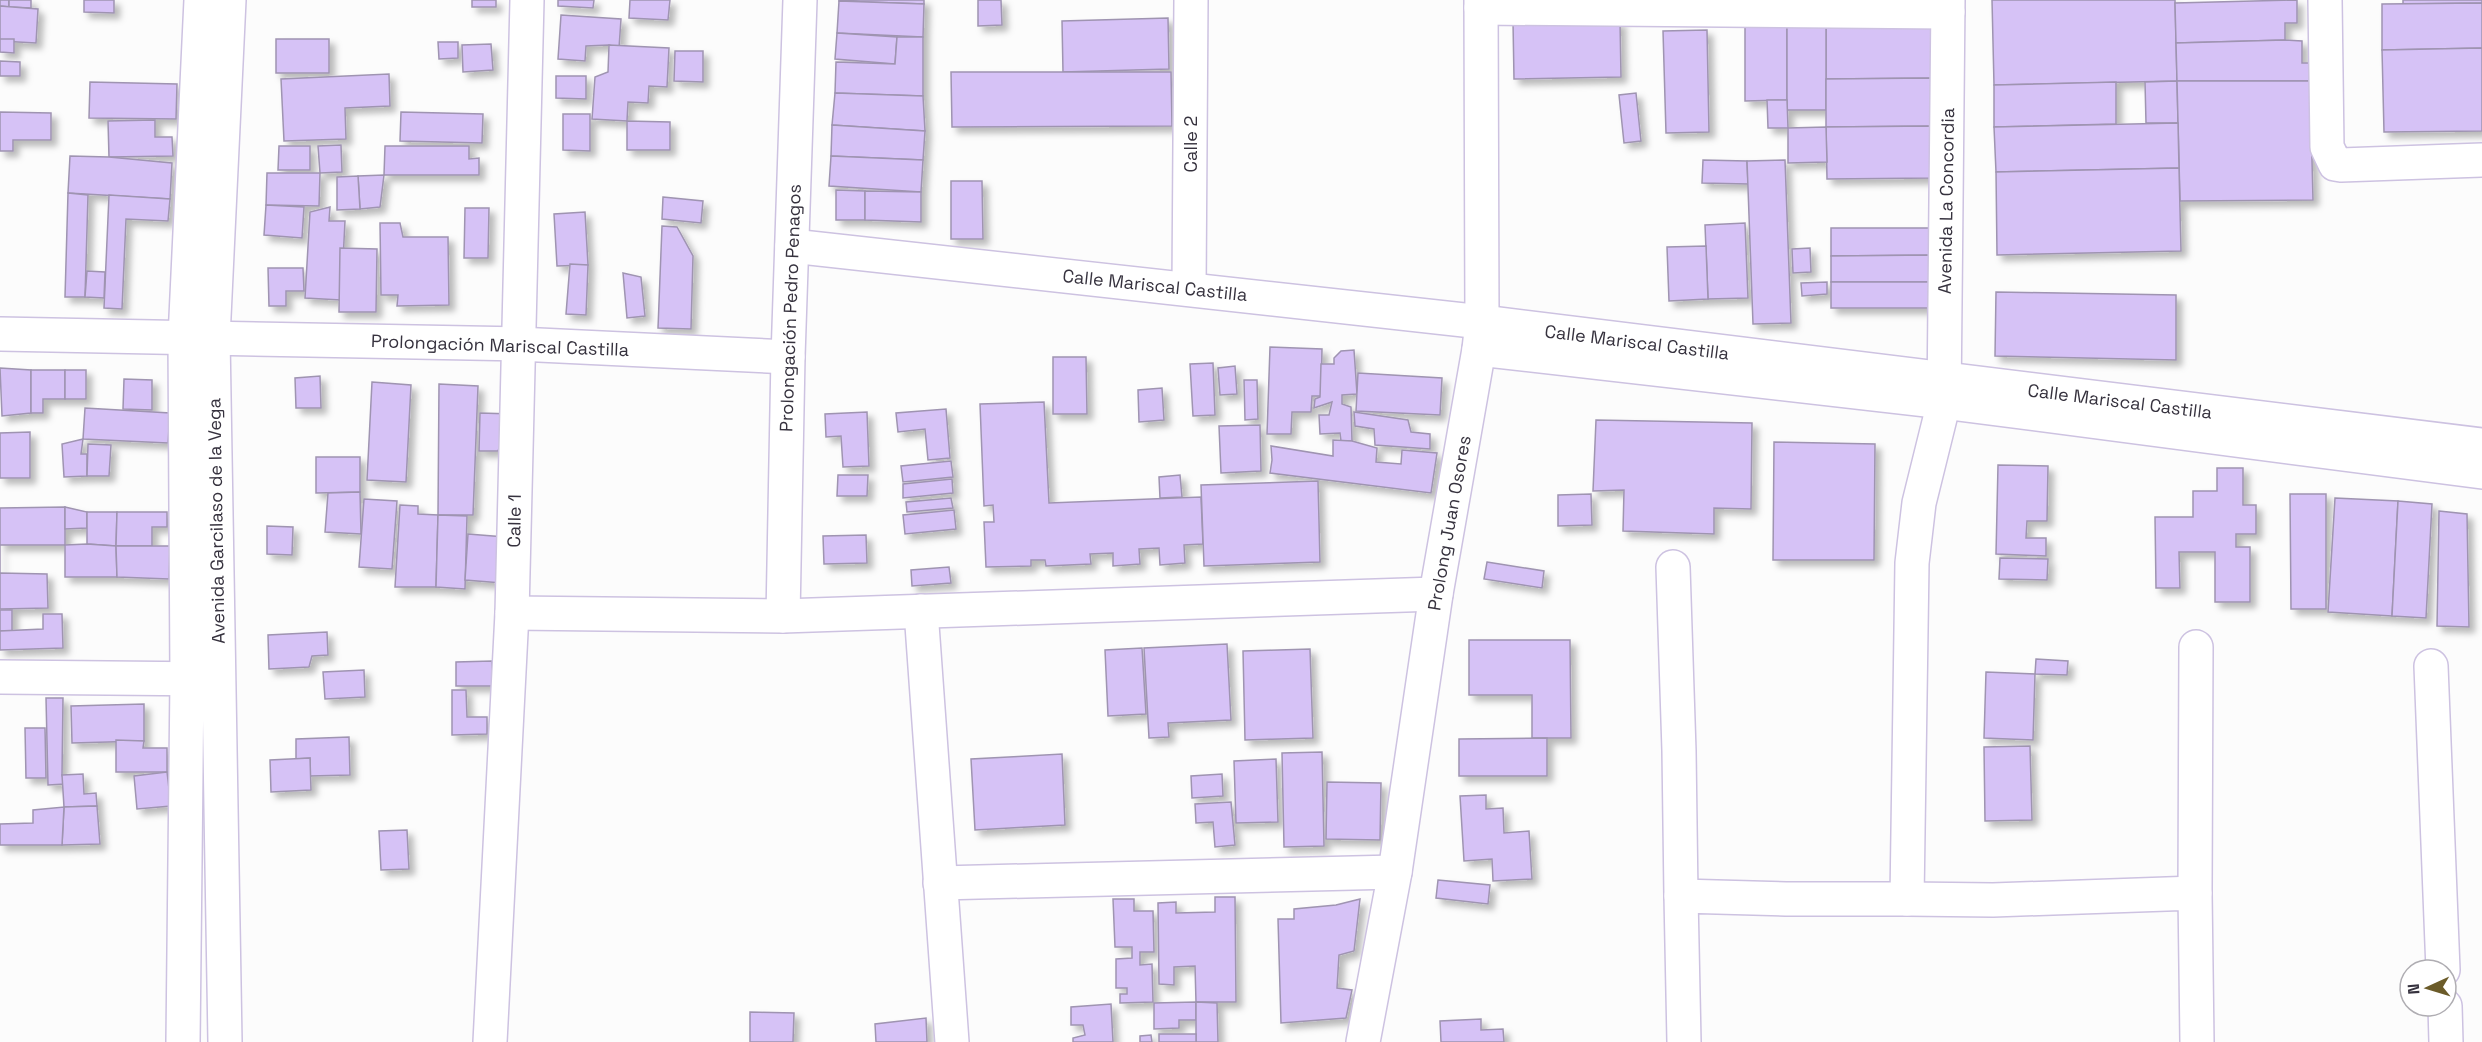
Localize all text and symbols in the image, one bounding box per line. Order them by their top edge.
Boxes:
street label: Avenida La Concordia [1933,108,1959,294]
street label: Calle 2 [1179,116,1202,172]
street label: Prolongación Pedro Penagos [774,184,806,432]
street label: Calle Mariscal Castilla [1061,264,1249,306]
street label: Calle Mariscal Castilla [1543,319,1731,365]
street label: Prolongación Mariscal Castilla [371,329,629,361]
street label: Calle Mariscal Castilla [2026,378,2214,424]
street label: Avenida Garcilaso de la Vega [202,398,230,644]
street label: Prolong Juan Osores [1422,434,1476,612]
street label: Calle 1 [502,494,526,548]
north arrow [2398,958,2458,1018]
text: N [2403,983,2424,995]

